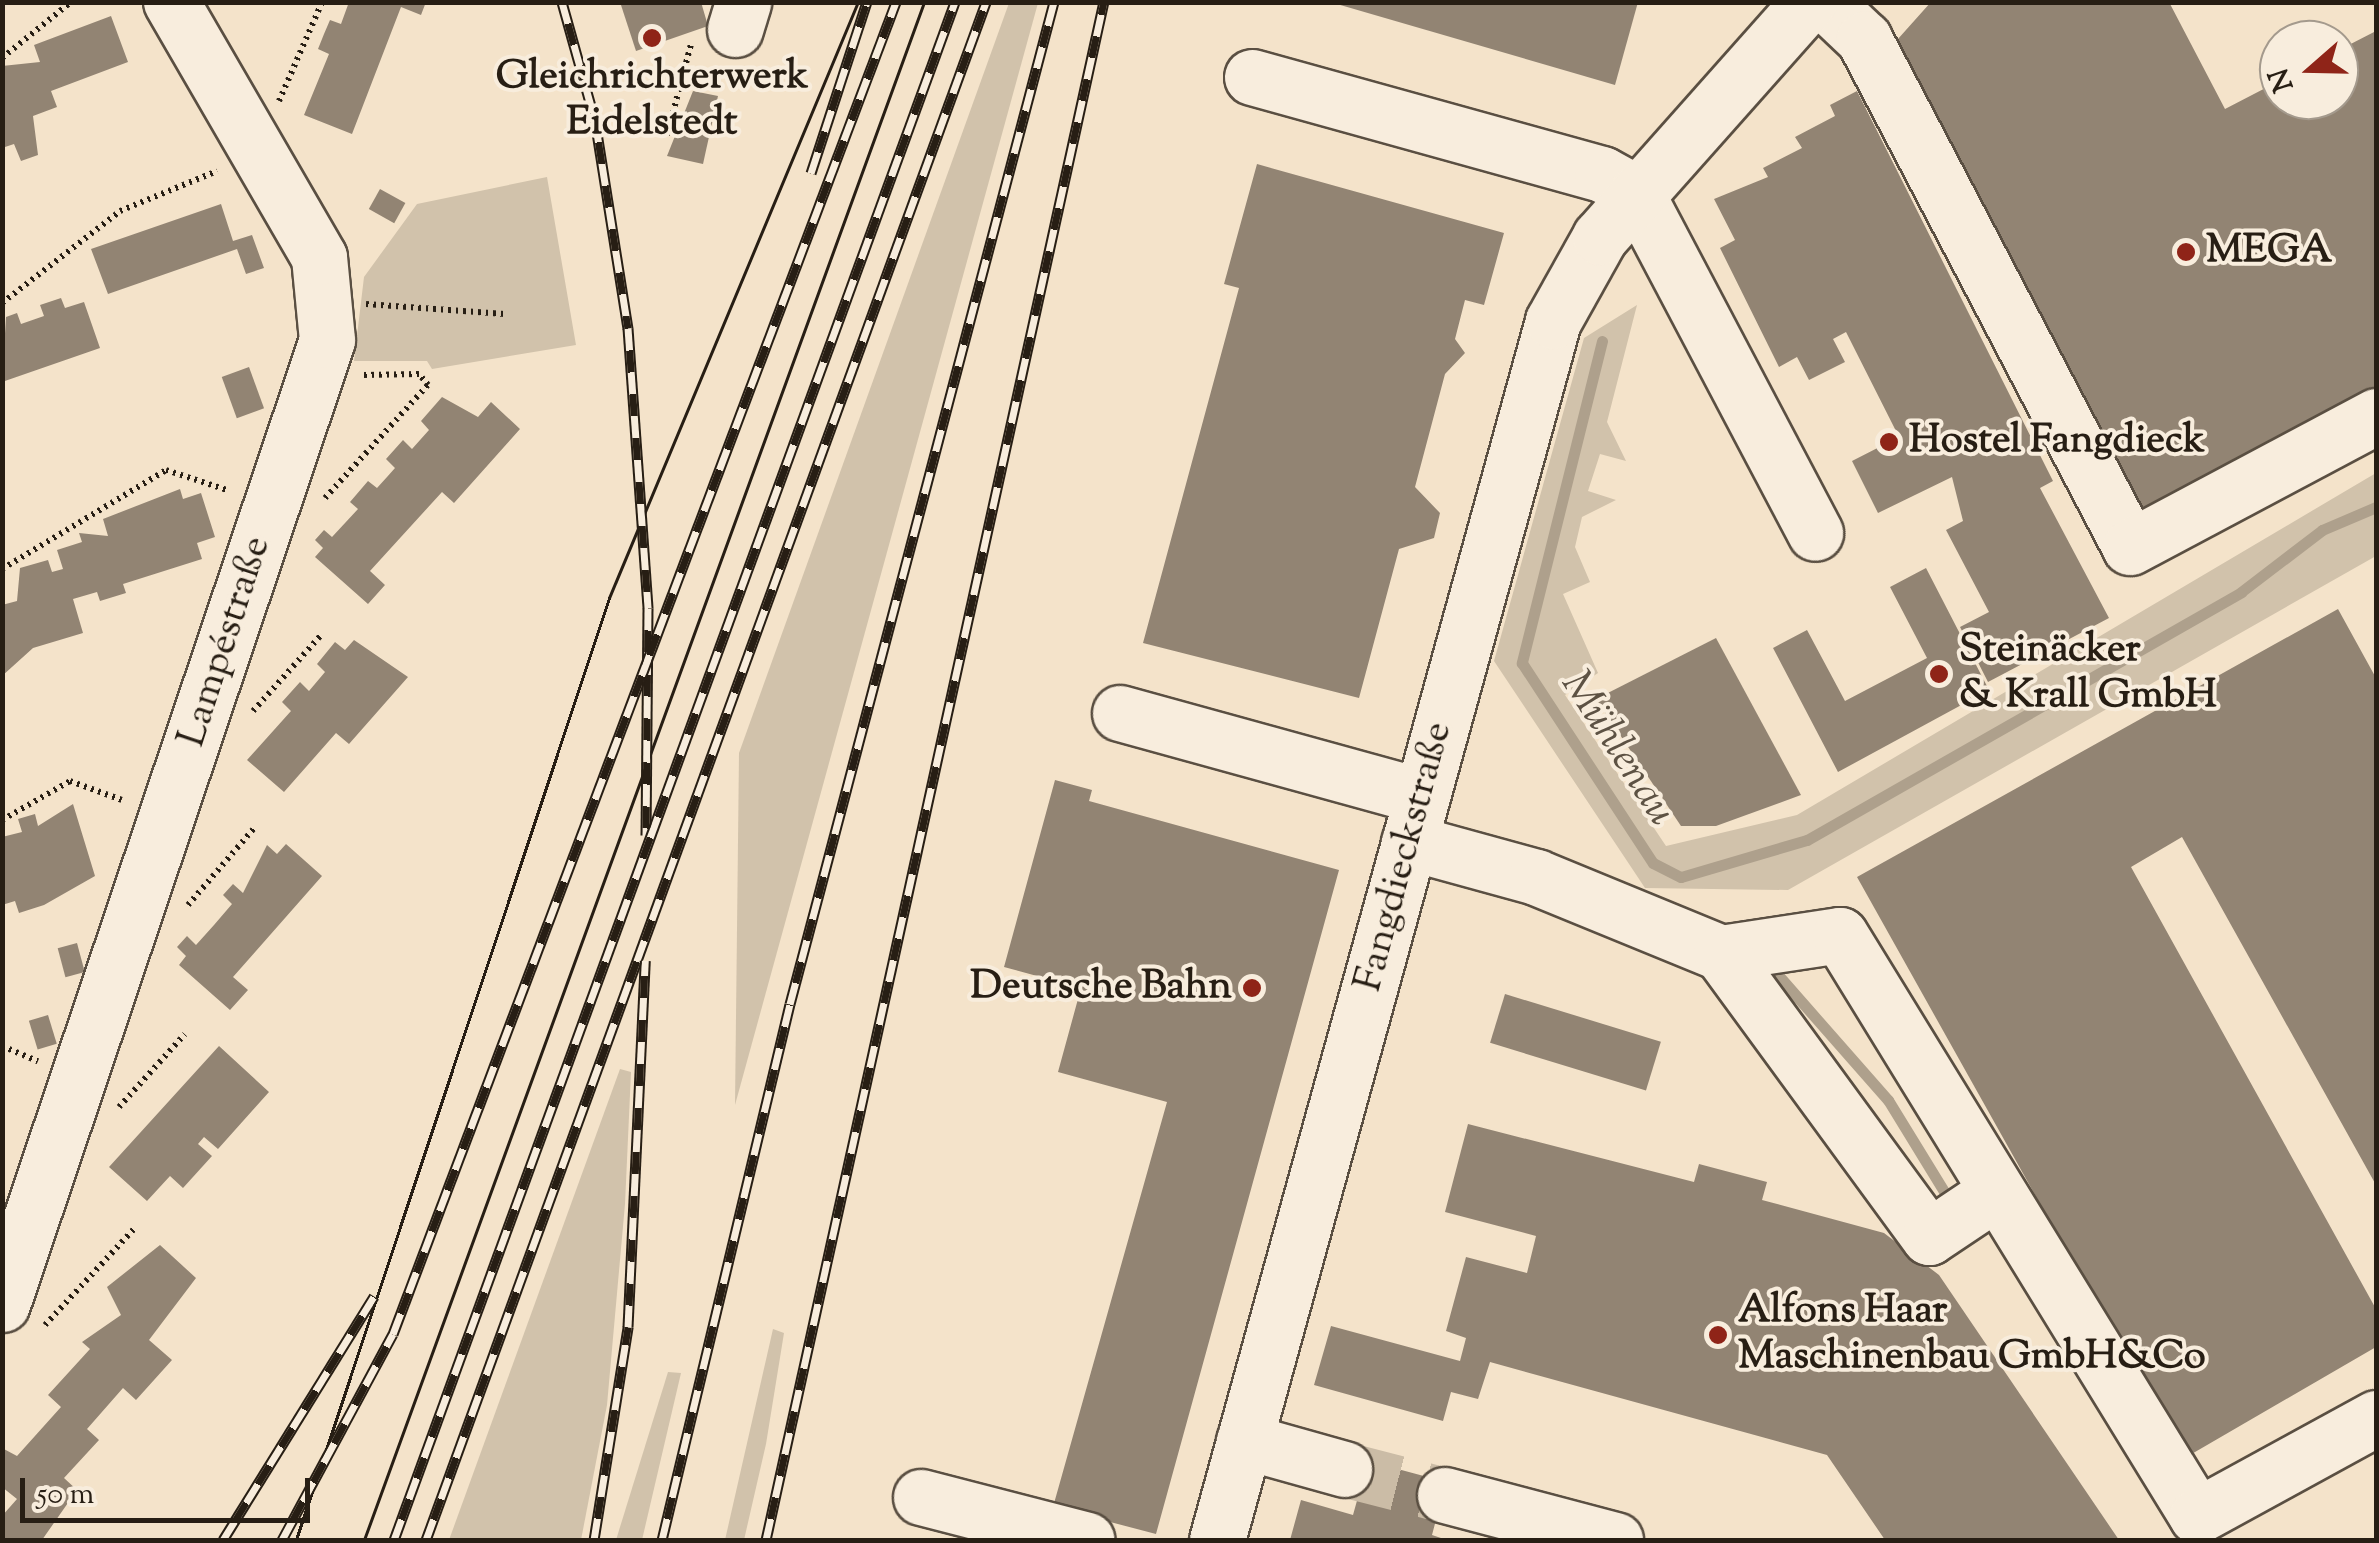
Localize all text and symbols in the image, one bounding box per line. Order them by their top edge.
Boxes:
north arrow [2259,20,2359,120]
marker: Gleichrichterwerk Eidelstedt [641,27,663,49]
place label: Gleichrichterwerk Eidelstedt [496,54,808,148]
text: N [2260,62,2305,97]
place label: MEGA [2206,228,2332,276]
marker: MEGA [2175,241,2197,263]
place label: Hostel Fangdieck [1909,418,2205,466]
marker: Hostel Fangdieck [1878,431,1900,453]
street label: Lampéstraße [169,531,283,753]
place label: Steinäcker & Krall GmbH [1959,627,2217,721]
water label: Mühlenau [1548,662,1686,836]
marker: Steinäcker & Krall GmbH [1928,663,1950,685]
street label: Fangdieckstraße [1346,717,1464,997]
place label: Deutsche Bahn [970,964,1232,1012]
marker: Deutsche Bahn [1241,977,1263,999]
place label: Alfons Haar Maschinenbau GmbH&Co [1738,1288,2206,1382]
marker: Alfons Haar Maschinenbau GmbH&Co [1707,1324,1729,1346]
scale bar [25,1458,315,1520]
text: 50 m [37,1474,94,1517]

